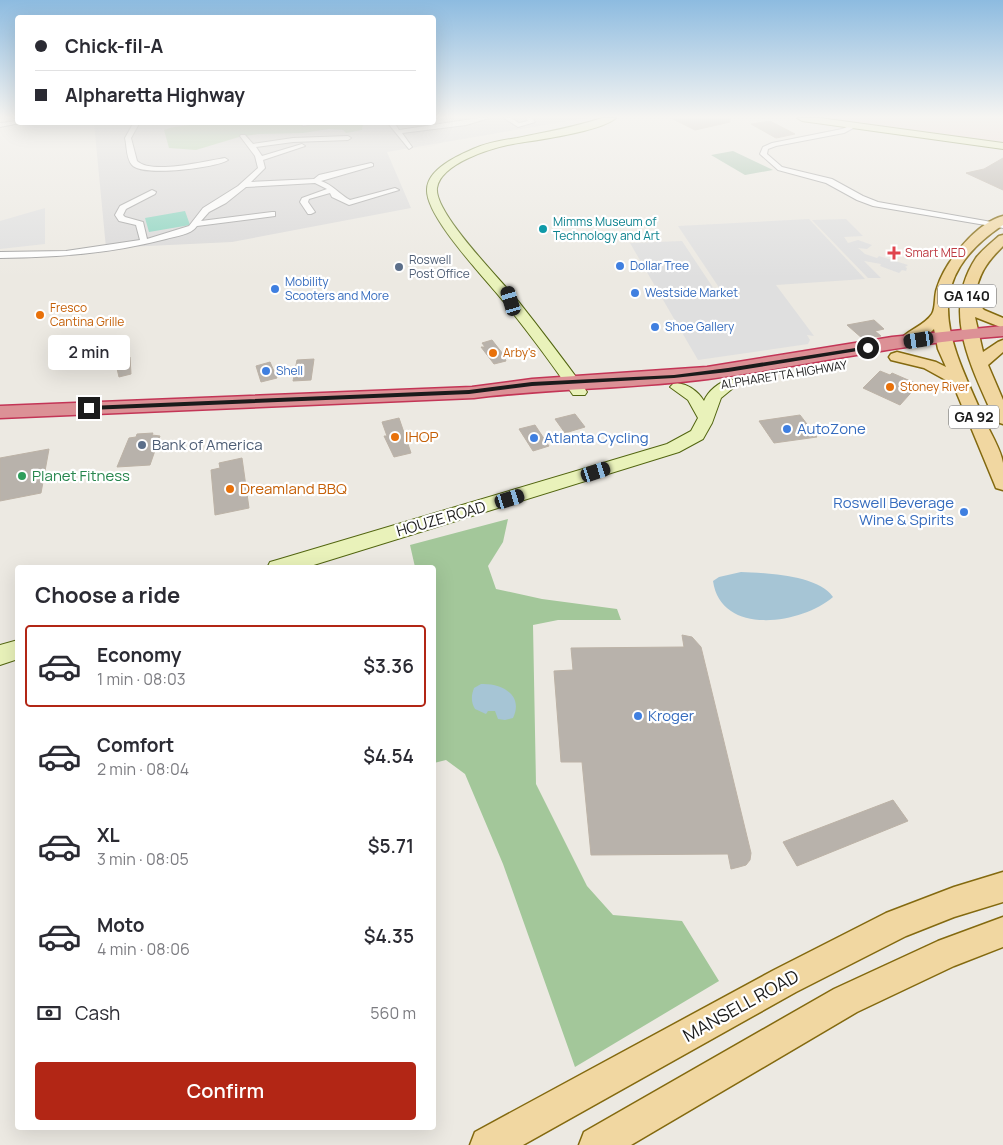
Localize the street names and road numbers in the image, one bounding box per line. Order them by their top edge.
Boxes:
road number: GA 140 [938,284,996,308]
street label: ALPHARETTA HIGHWAY [720,356,849,393]
road number: GA 92 [949,406,999,428]
street label: HOUZE ROAD [394,496,488,541]
street label: MANSELL ROAD [678,963,803,1047]

